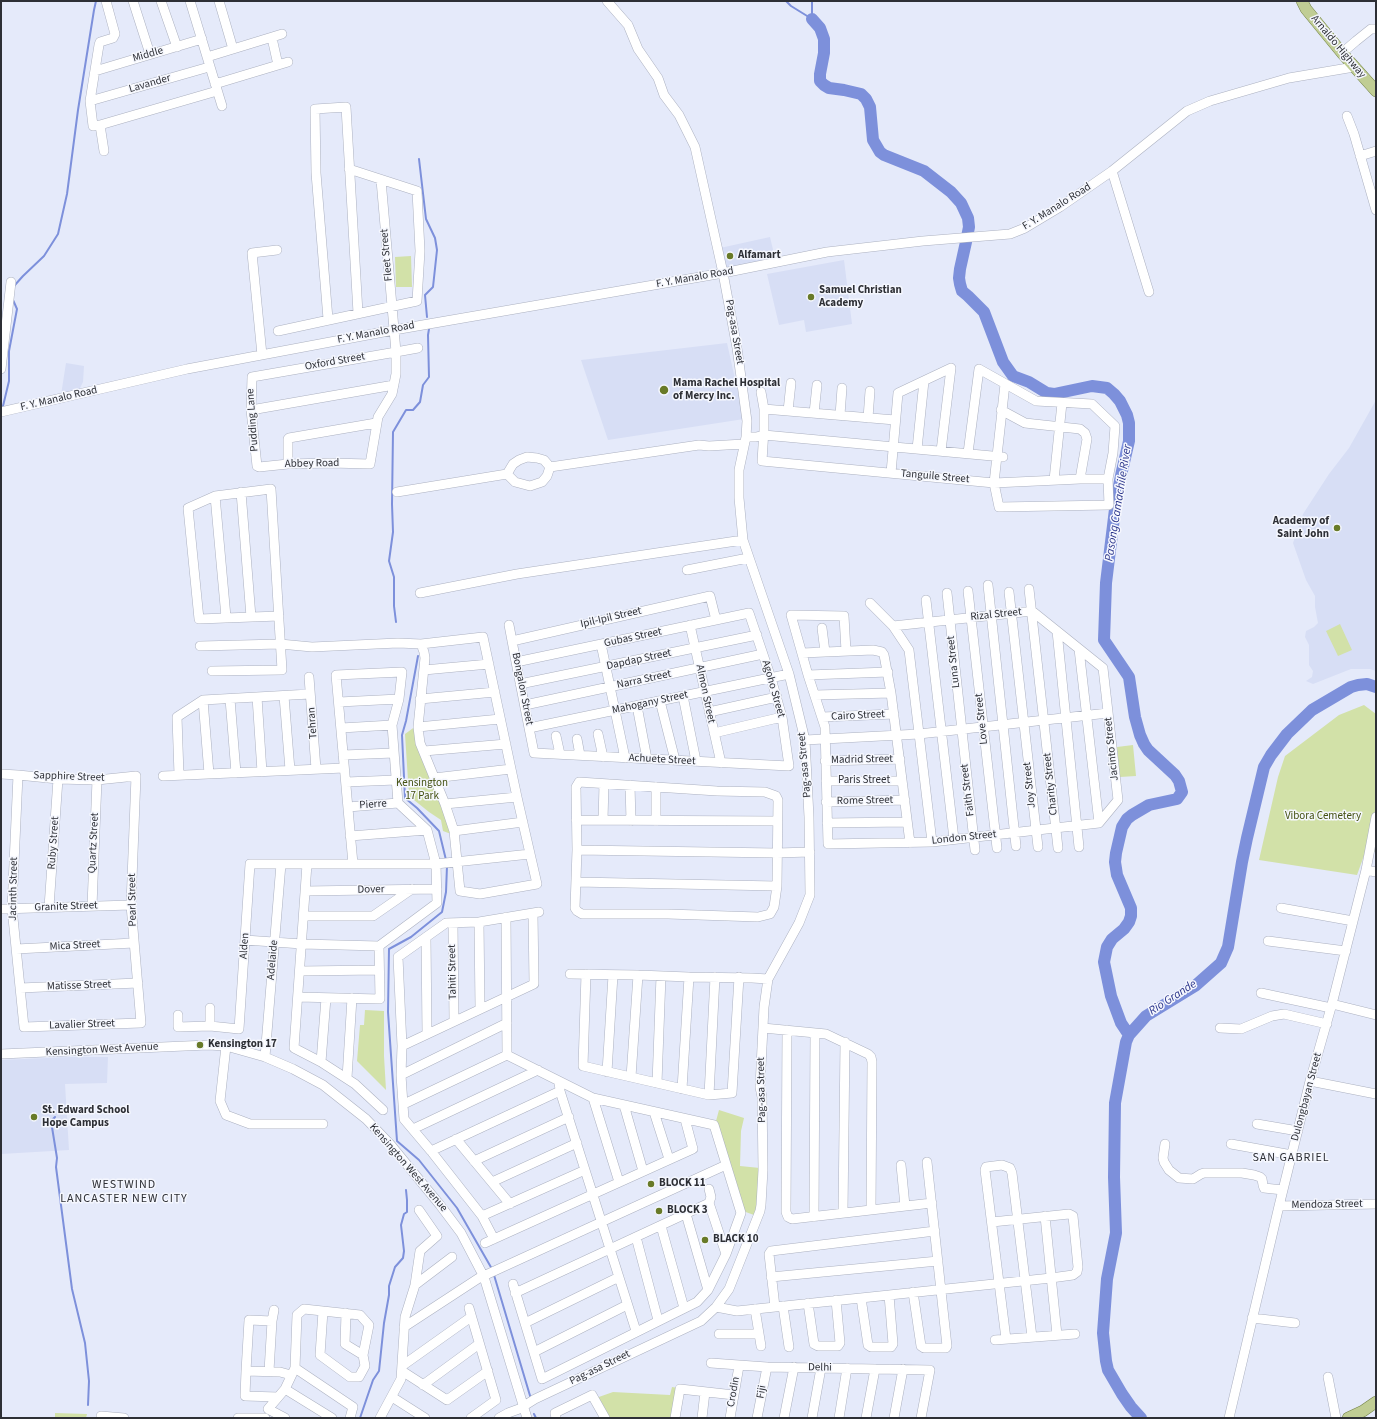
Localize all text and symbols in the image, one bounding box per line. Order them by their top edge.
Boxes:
street label: Arnaldo Highway [1308,13,1368,81]
street label: Middle [131,44,165,66]
street label: Lavander [128,72,172,96]
street label: F. Y. Manalo Road [1020,181,1094,233]
street label: Fleet Street [378,228,396,282]
place label: Alfamart [738,249,781,263]
marker: Alfamart [725,251,735,261]
street label: F. Y. Manalo Road [655,265,735,291]
place label: Samuel Christian Academy [819,284,902,310]
marker: Samuel Christian Academy [806,292,816,302]
street label: Pag-asa Street [722,298,746,366]
street label: F. Y. Manalo Road [336,319,416,347]
street label: Oxford Street [304,350,366,374]
place label: Mama Rachel Hospital of Mercy Inc. [673,377,780,403]
street label: F. Y. Manalo Road [19,384,99,414]
marker: Mama Rachel Hospital of Mercy Inc. [658,384,670,396]
street label: Pudding Lane [244,388,262,452]
water label: Pasong Camachile River [1103,444,1135,562]
street label: Abbey Road [285,457,339,471]
street label: Tanguile Street [900,467,970,487]
place label: Academy of Saint John [1273,515,1329,541]
marker: Academy of Saint John [1332,523,1342,533]
street label: Ipil-Ipil Street [579,605,643,631]
street label: Rizal Street [970,606,1022,624]
street label: Gubas Street [603,625,663,651]
street label: Luna Street [945,635,963,689]
street label: Dapdap Street [605,647,673,673]
street label: Bongalon Street [508,651,536,727]
street label: Agoho Street [759,659,787,719]
street label: Almon Street [692,663,718,725]
street label: Narra Street [616,668,672,692]
street label: Mahogany Street [611,689,689,717]
street label: Love Street [973,693,991,745]
street label: Tehran [305,707,321,739]
street label: Cairo Street [831,708,885,724]
street label: Jacinto Street [1102,717,1122,781]
street label: Pag-asa Street [796,732,814,798]
street label: Achuete Street [628,752,696,768]
street label: Charity Street [1041,752,1061,816]
street label: Madrid Street [831,753,893,767]
street label: Joy Street [1021,761,1039,809]
street label: Faith Street [958,763,978,817]
street label: Sapphire Street [33,769,105,785]
street label: Paris Street [838,774,890,788]
park label: Kensington 17 Park [396,777,448,803]
street label: Rome Street [837,794,893,808]
street label: Pierre [359,797,387,813]
park label: Vibora Cemetery [1285,810,1361,824]
street label: Quartz Street [86,812,102,874]
street label: Ruby Street [46,816,62,870]
street label: London Street [931,828,997,848]
street label: Jacinth Street [7,857,21,921]
street label: Pearl Street [126,873,140,927]
street label: Dover [357,883,385,897]
street label: Granite Street [34,899,98,915]
street label: Alden [237,932,253,960]
street label: Mica Street [49,938,101,954]
street label: Adelaide [265,939,281,981]
street label: Tahiti Street [446,944,460,1000]
water label: Rio Grande [1146,977,1200,1019]
street label: Matisse Street [47,978,111,994]
street label: Lavalier Street [49,1017,115,1033]
place label: Kensington 17 [208,1038,277,1052]
street label: Kensington West Avenue [45,1040,159,1060]
marker: Kensington 17 [195,1040,205,1050]
street label: Dulongbayan Street [1289,1051,1325,1143]
street label: Pag-asa Street [755,1057,769,1123]
place label: St. Edward School Hope Campus [42,1104,129,1130]
marker: St. Edward School Hope Campus [29,1112,39,1122]
street label: Kensington West Avenue [366,1121,450,1215]
district label: SAN GABRIEL [1252,1151,1330,1165]
place label: BLOCK 11 [659,1177,705,1191]
district label: WESTWIND LANCASTER NEW CITY [60,1178,188,1206]
marker: BLOCK 11 [646,1179,656,1189]
street label: Mendoza Street [1291,1198,1363,1212]
place label: BLOCK 3 [667,1204,708,1218]
marker: BLOCK 3 [654,1206,664,1216]
place label: BLACK 10 [713,1233,758,1247]
marker: BLACK 10 [700,1235,710,1245]
street label: Pag-asa Street [568,1348,632,1388]
street label: Delhi [808,1361,832,1375]
street label: Crodin [725,1376,743,1408]
street label: Fiji [754,1384,770,1400]

